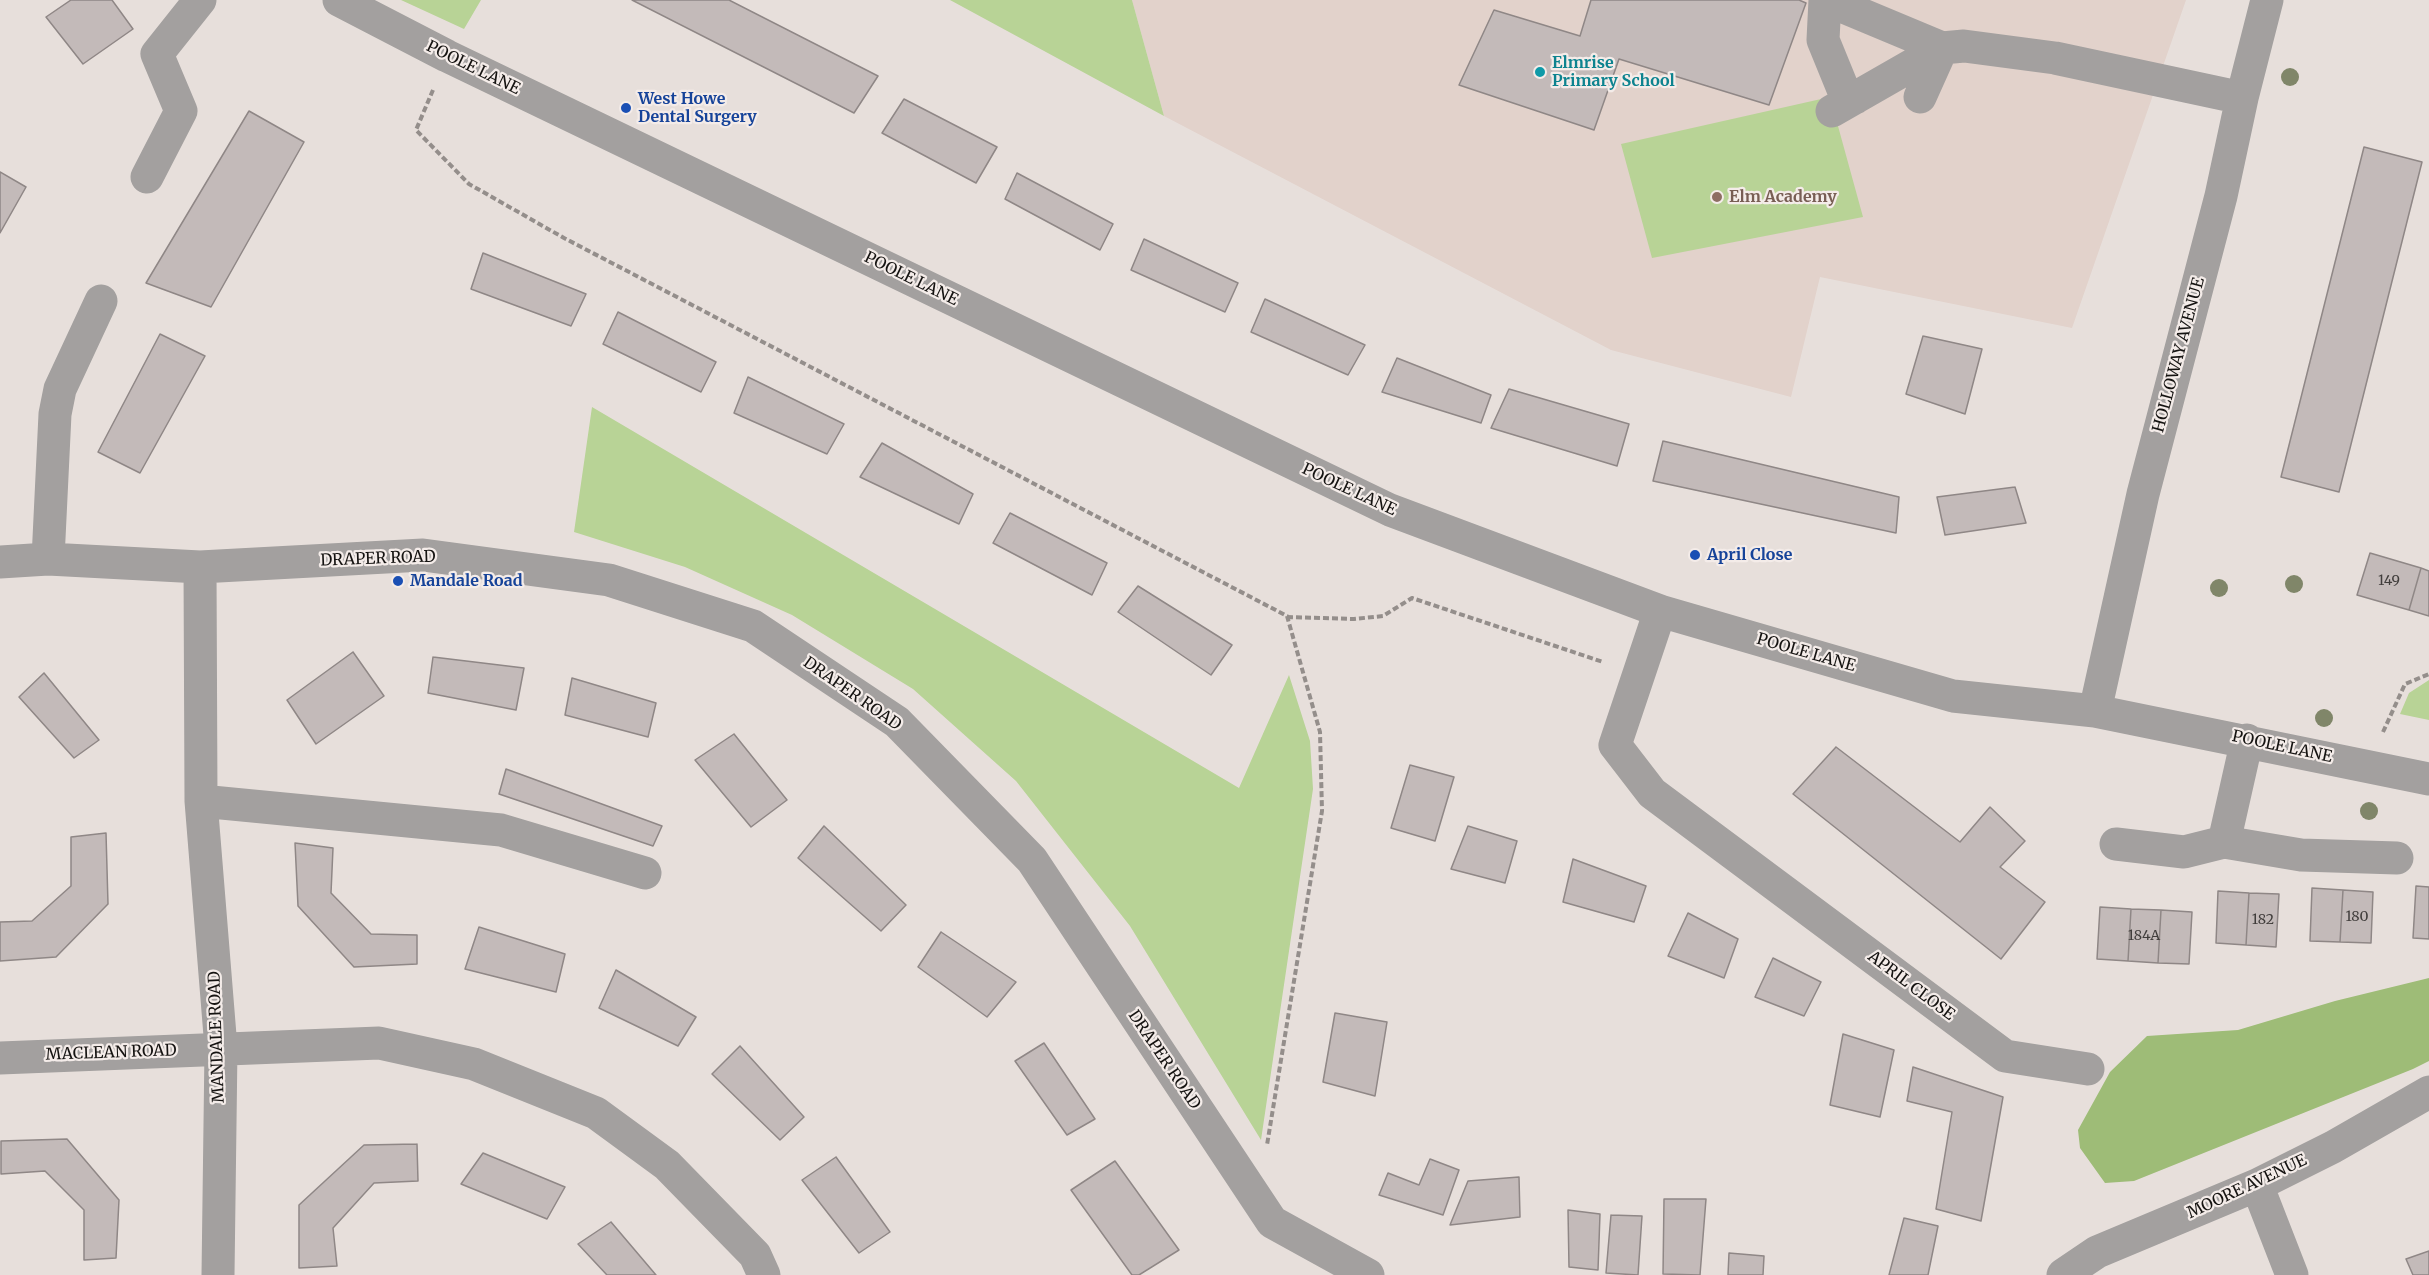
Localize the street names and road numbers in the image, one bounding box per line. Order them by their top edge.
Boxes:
street label: POOLE LANE [423,37,523,99]
street label: POOLE LANE [861,248,961,310]
street label: HOLLOWAY AVENUE [2149,275,2209,435]
street label: POOLE LANE [1299,460,1399,520]
street label: DRAPER ROAD [320,547,436,571]
street label: POOLE LANE [1754,630,1858,676]
street label: DRAPER ROAD [799,653,905,735]
street label: POOLE LANE [2230,727,2334,767]
street label: APRIL CLOSE [1864,947,1958,1025]
street label: MANDALE ROAD [205,971,229,1103]
street label: DRAPER ROAD [1124,1007,1204,1113]
street label: MACLEAN ROAD [45,1041,177,1065]
street label: MOORE AVENUE [2184,1151,2310,1223]

